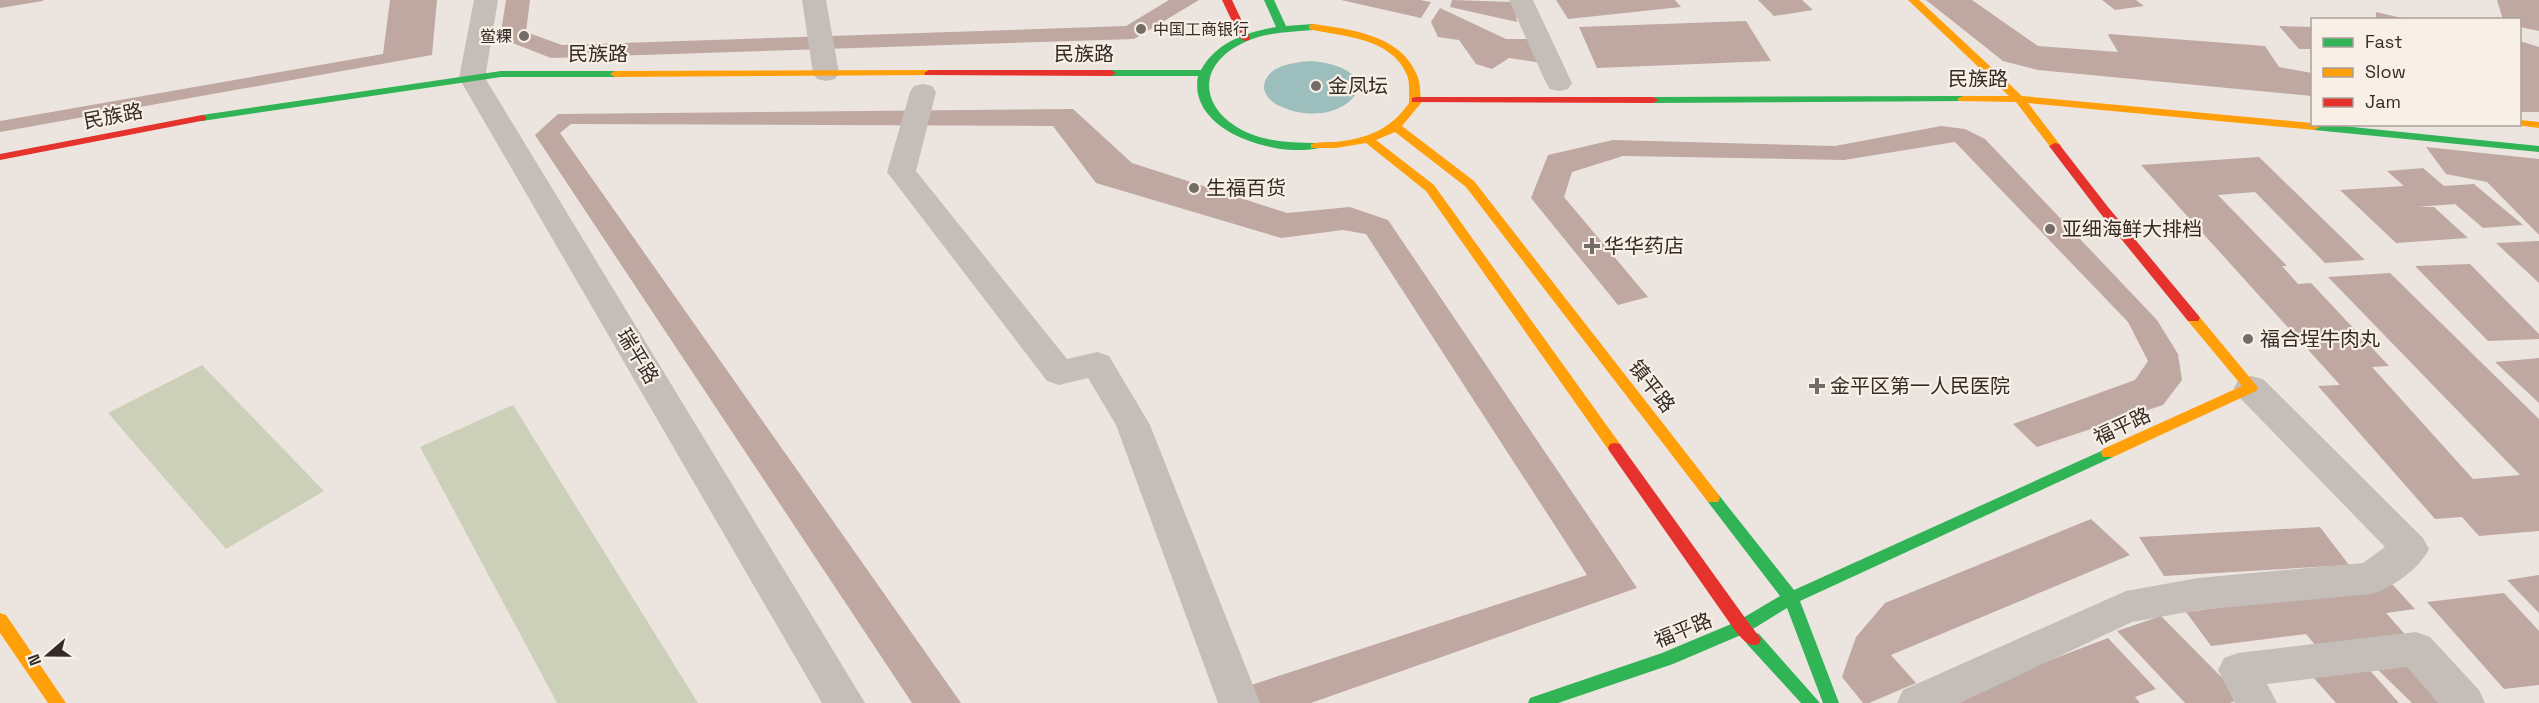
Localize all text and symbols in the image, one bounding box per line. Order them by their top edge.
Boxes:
legend [2311,18,2521,126]
place label: 中国工商银行 [1153,19,1249,40]
marker: 中国工商银行 [1134,22,1148,36]
place label: 鲎粿 [480,26,512,47]
marker: 鲎粿 [517,29,531,43]
text: Fast [2365,30,2402,53]
street label: 民族路 [568,41,628,67]
street label: 民族路 [1054,41,1114,67]
text: Slow [2365,60,2406,83]
street label: 民族路 [1948,66,2008,92]
place label: 金凤坛 [1328,73,1388,99]
marker: 金凤坛 [1309,79,1323,93]
text: Jam [2365,90,2401,113]
street label: 民族路 [81,98,145,134]
place label: 生福百货 [1206,175,1286,201]
marker: 生福百货 [1187,181,1201,195]
place label: 亚细海鲜大排档 [2062,216,2202,242]
marker: 亚细海鲜大排档 [2043,222,2057,236]
place label: 华华药店 [1604,233,1684,259]
marker: 华华药店 [1585,239,1599,253]
street label: 瑞平路 [611,324,665,388]
place label: 福合埕牛肉丸 [2260,326,2380,352]
marker: 福合埕牛肉丸 [2241,332,2255,346]
street label: 镇平路 [1623,354,1681,418]
place label: 金平区第一人民医院 [1830,373,2010,399]
marker: 金平区第一人民医院 [1808,377,1826,395]
street label: 福平路 [2089,402,2155,450]
street label: 福平路 [1650,607,1716,653]
north arrow [18,625,78,685]
text: N [23,651,46,669]

